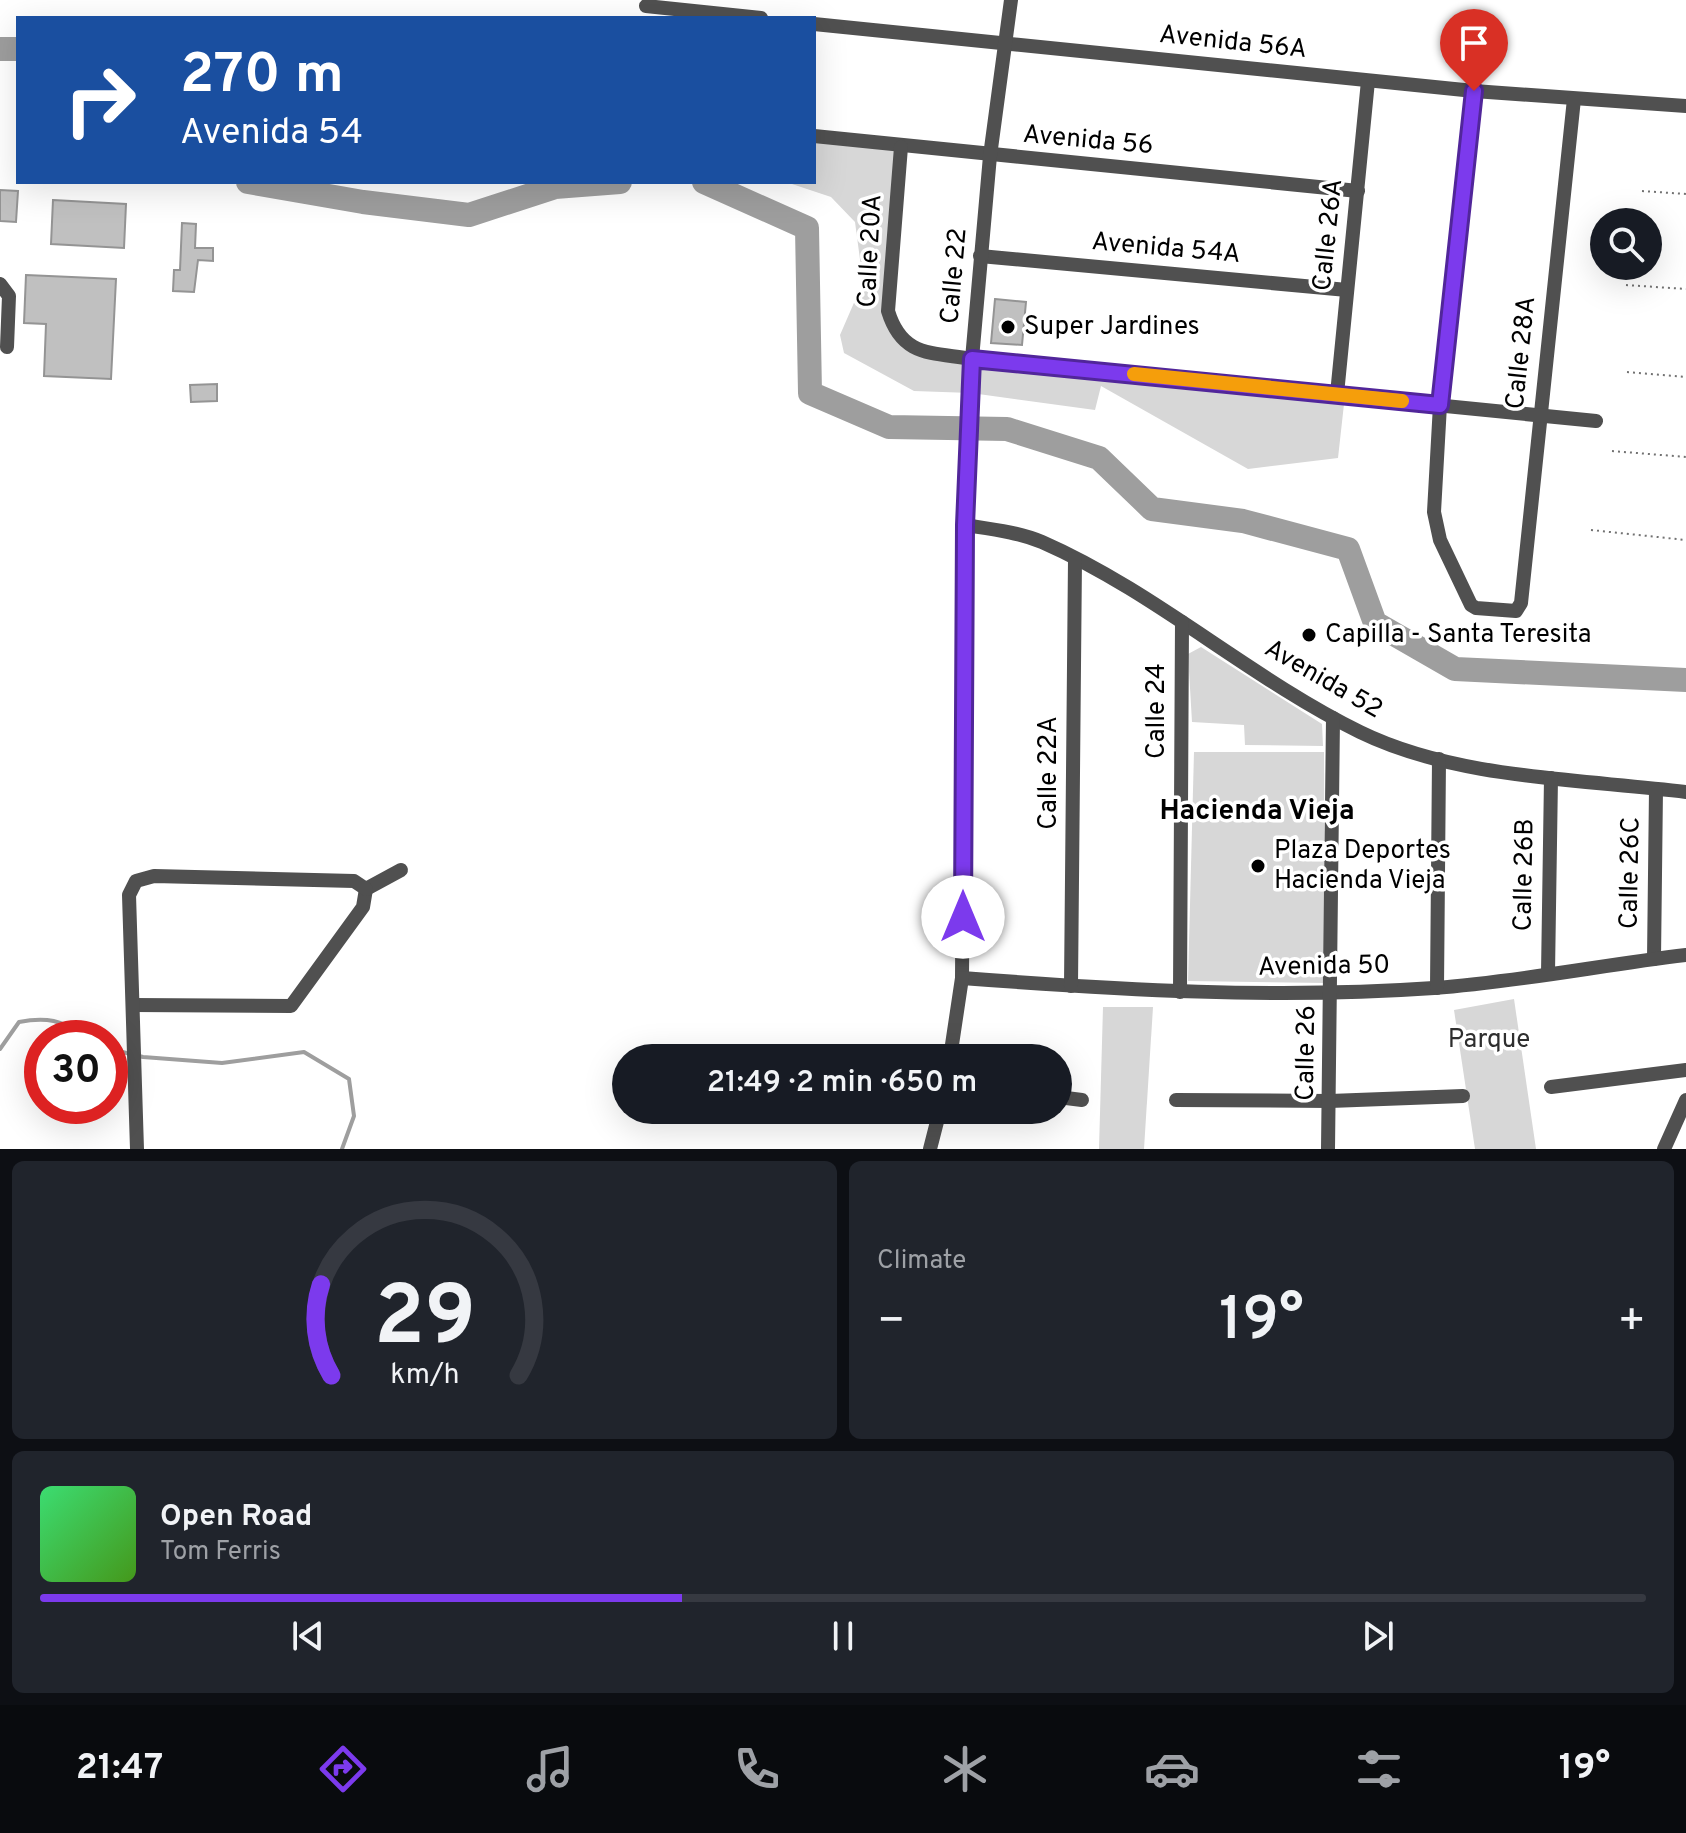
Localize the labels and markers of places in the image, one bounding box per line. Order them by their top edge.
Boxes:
pin [1440,9,1508,91]
place label: Super Jardines [1024,311,1200,344]
marker: Super Jardines [999,318,1017,336]
place label: Capilla - Santa Teresita [1325,619,1591,652]
marker: Capilla - Santa Teresita [1300,626,1318,644]
place label: Plaza Deportes Hacienda Vieja [1274,835,1451,898]
marker: Plaza Deportes Hacienda Vieja [1249,857,1267,875]

